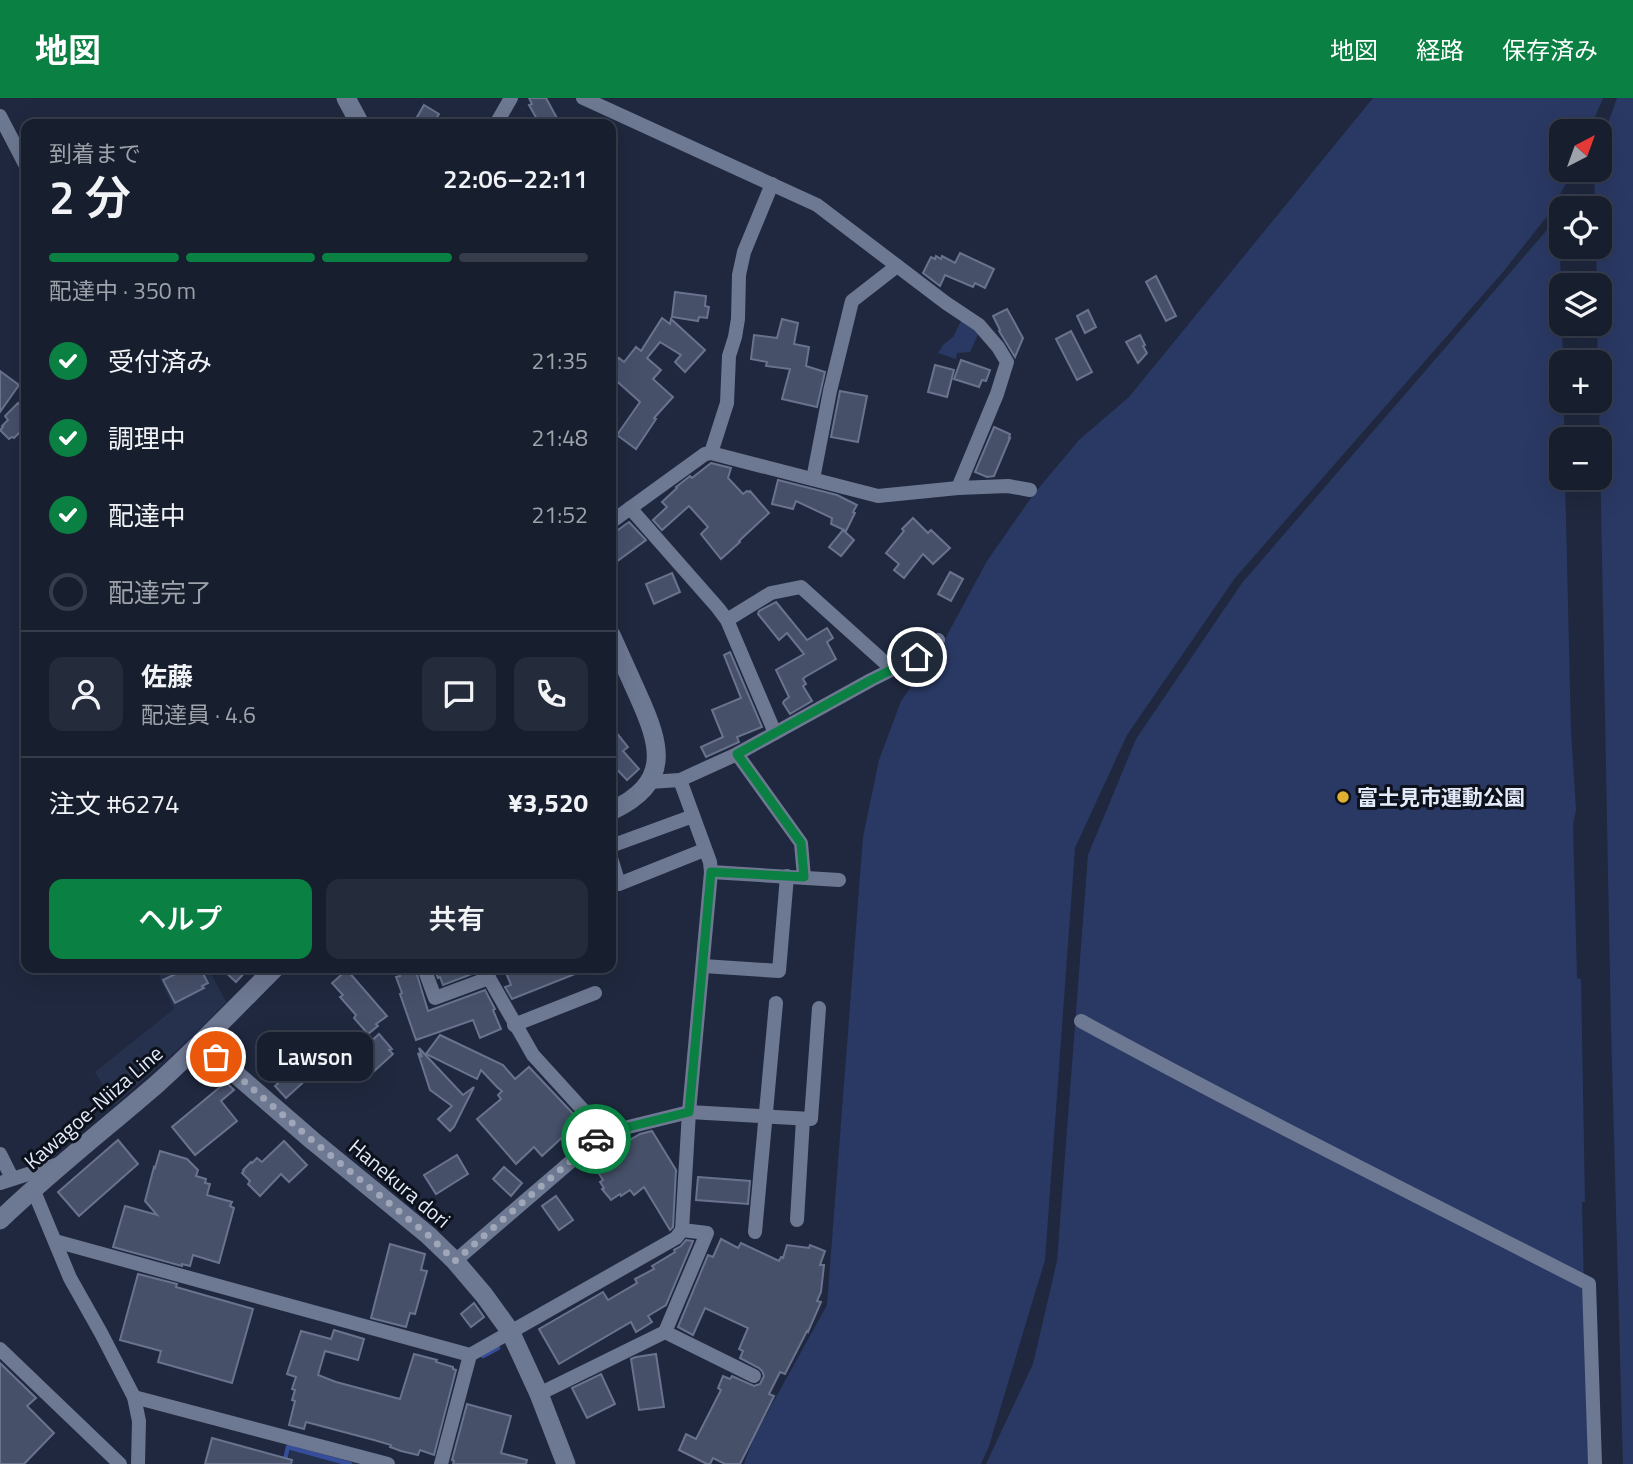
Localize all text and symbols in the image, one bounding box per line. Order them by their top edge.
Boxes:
text: 地図 [35,25,101,75]
text: 地図 [1330,32,1378,68]
text: 経路 [1416,32,1464,68]
text: 保存済み [1502,32,1598,68]
north arrow [1549,119,1612,182]
map controls [1549,119,1612,490]
text: 到着まで [49,136,141,171]
text: 22:06–22:11 [443,159,588,198]
text: 2 分 [49,162,131,232]
button: locate [1549,196,1612,259]
text: 配達中 · 350 m [49,273,196,308]
button: layers [1549,273,1612,336]
icon: check [49,342,87,380]
text: 受付済み [108,342,212,381]
text: 21:35 [531,343,588,378]
button: + [1549,350,1612,413]
icon: check [49,419,87,457]
text: 調理中 [108,419,186,458]
text: 21:48 [531,420,588,455]
button: − [1549,427,1612,490]
icon: check [49,496,87,534]
text: 配達中 [108,496,186,535]
text: 21:52 [531,497,588,532]
text: 配達完了 [108,573,212,612]
pin [887,627,947,687]
icon: home [898,638,936,676]
button: person [49,657,123,731]
text: 佐藤 [141,657,193,696]
button: chat [422,657,496,731]
button: phone [514,657,588,731]
text: 配達員 · 4.6 [141,697,256,732]
place label: 富士見市運動公園 [1357,781,1525,813]
text: ¥3,520 [508,783,588,822]
text: 注文 #6274 [49,784,180,823]
marker: 富士見市運動公園 [1335,789,1351,805]
button: ヘルプ [49,879,312,959]
button: 共有 [326,879,588,959]
pin [186,1027,246,1087]
callout: Lawson [258,1032,374,1082]
street label: Kawagoe-Niiza Line [16,1037,170,1177]
icon: bag [197,1038,235,1076]
text: Lawson [277,1039,353,1074]
courier [561,1104,631,1174]
icon: car [577,1120,615,1158]
street label: Hanekura dori [342,1131,458,1235]

